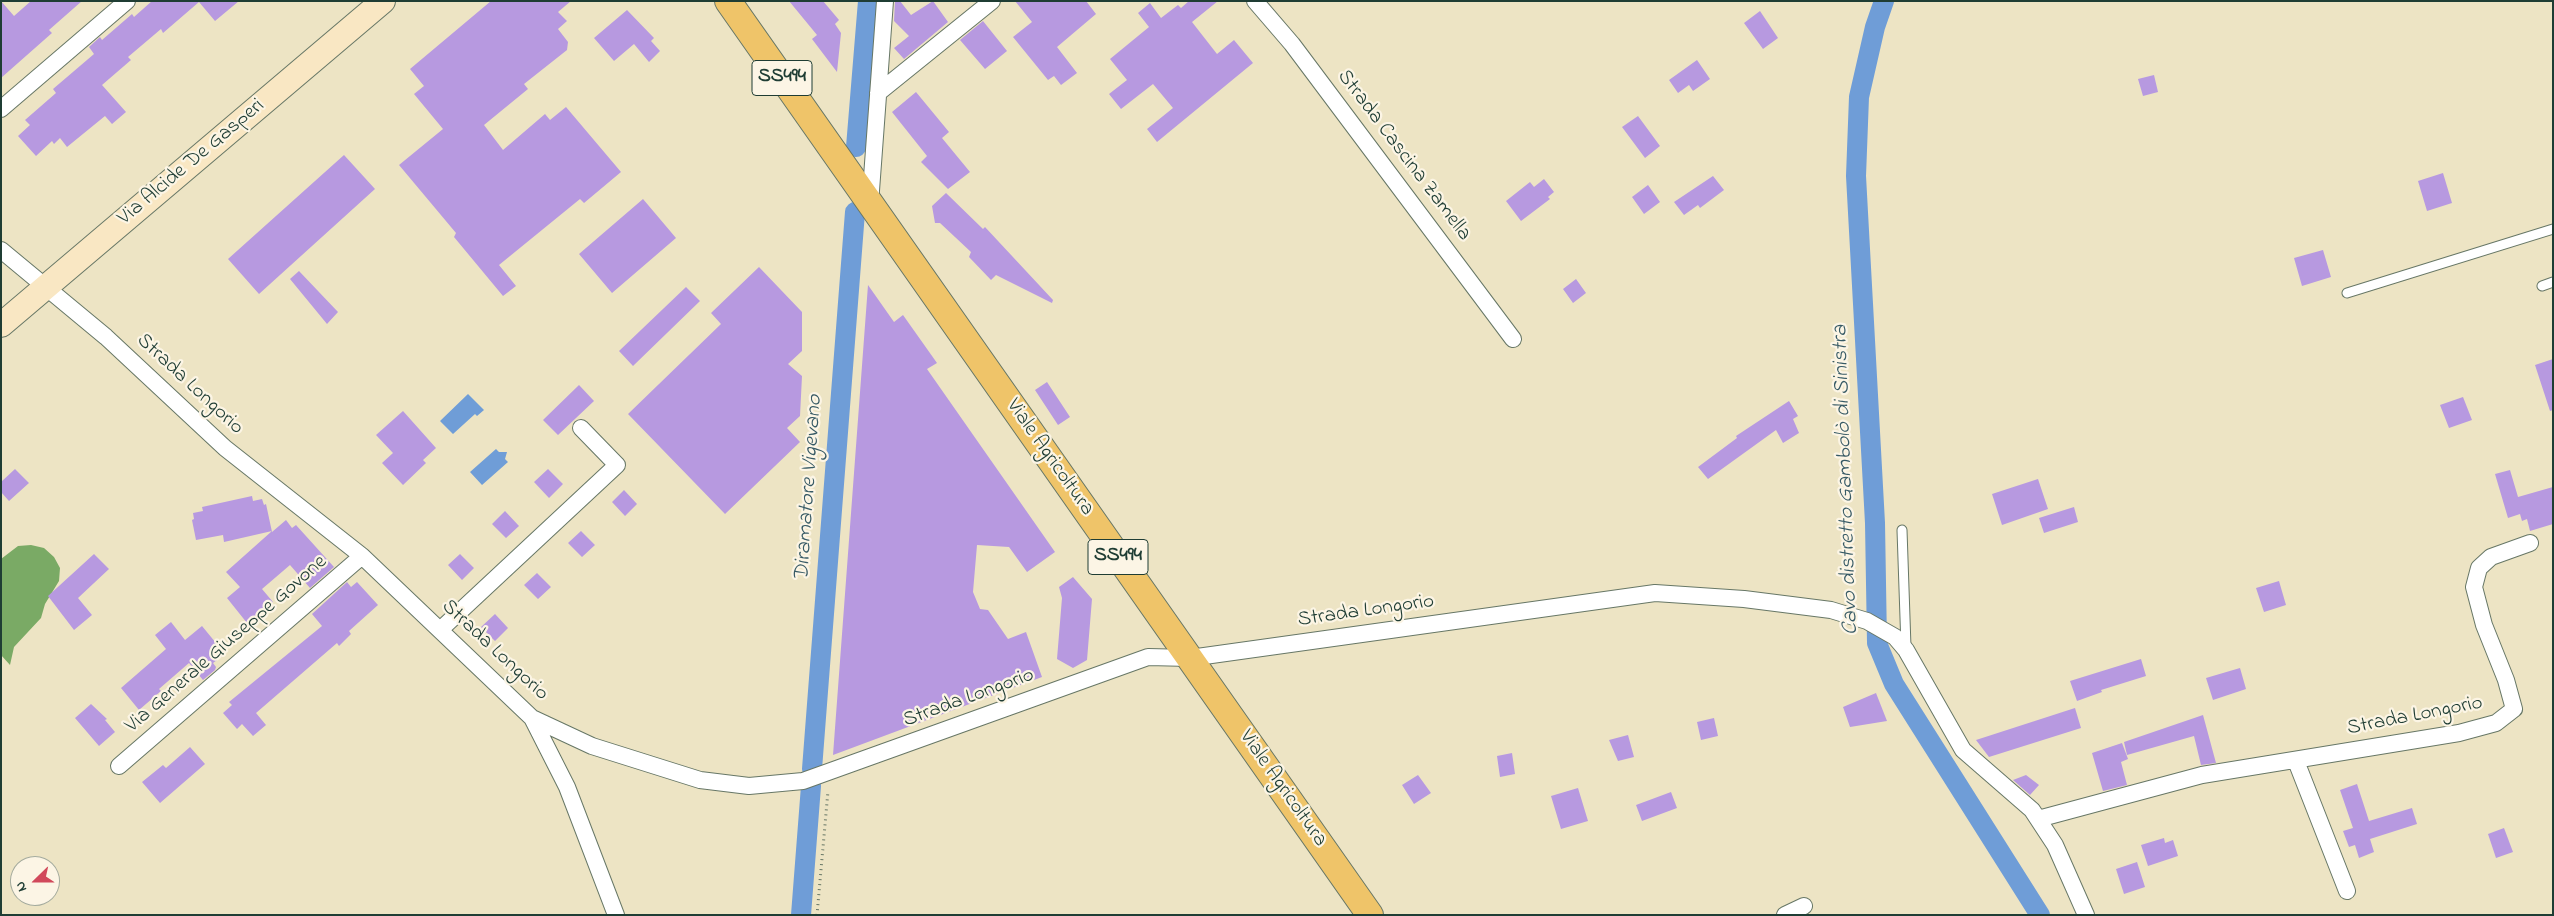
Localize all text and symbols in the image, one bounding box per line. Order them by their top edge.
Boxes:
road number: SS494 [752,60,812,96]
street label: Strada Cascina Zamella [1330,65,1476,247]
street label: Via Alcide De Gasperi [114,94,270,232]
water label: Cavo distretto Gambolò di Sinistra [1828,324,1866,636]
street label: Strada Longorio [130,329,248,441]
water label: Diramatore Vigevano [790,394,830,582]
street label: Viale Agricoltura [999,395,1099,521]
road number: SS494 [1088,540,1148,574]
street label: Via Generale Giuseppe Govone [121,551,333,739]
street label: Strada Longorio [1296,590,1436,634]
street label: Strada Longorio [435,595,553,707]
street label: Strada Longorio [900,664,1038,734]
street label: Strada Longorio [2345,692,2485,742]
street label: Viale Agricoltura [1232,726,1332,852]
north arrow [10,856,60,906]
text: N [10,878,33,895]

